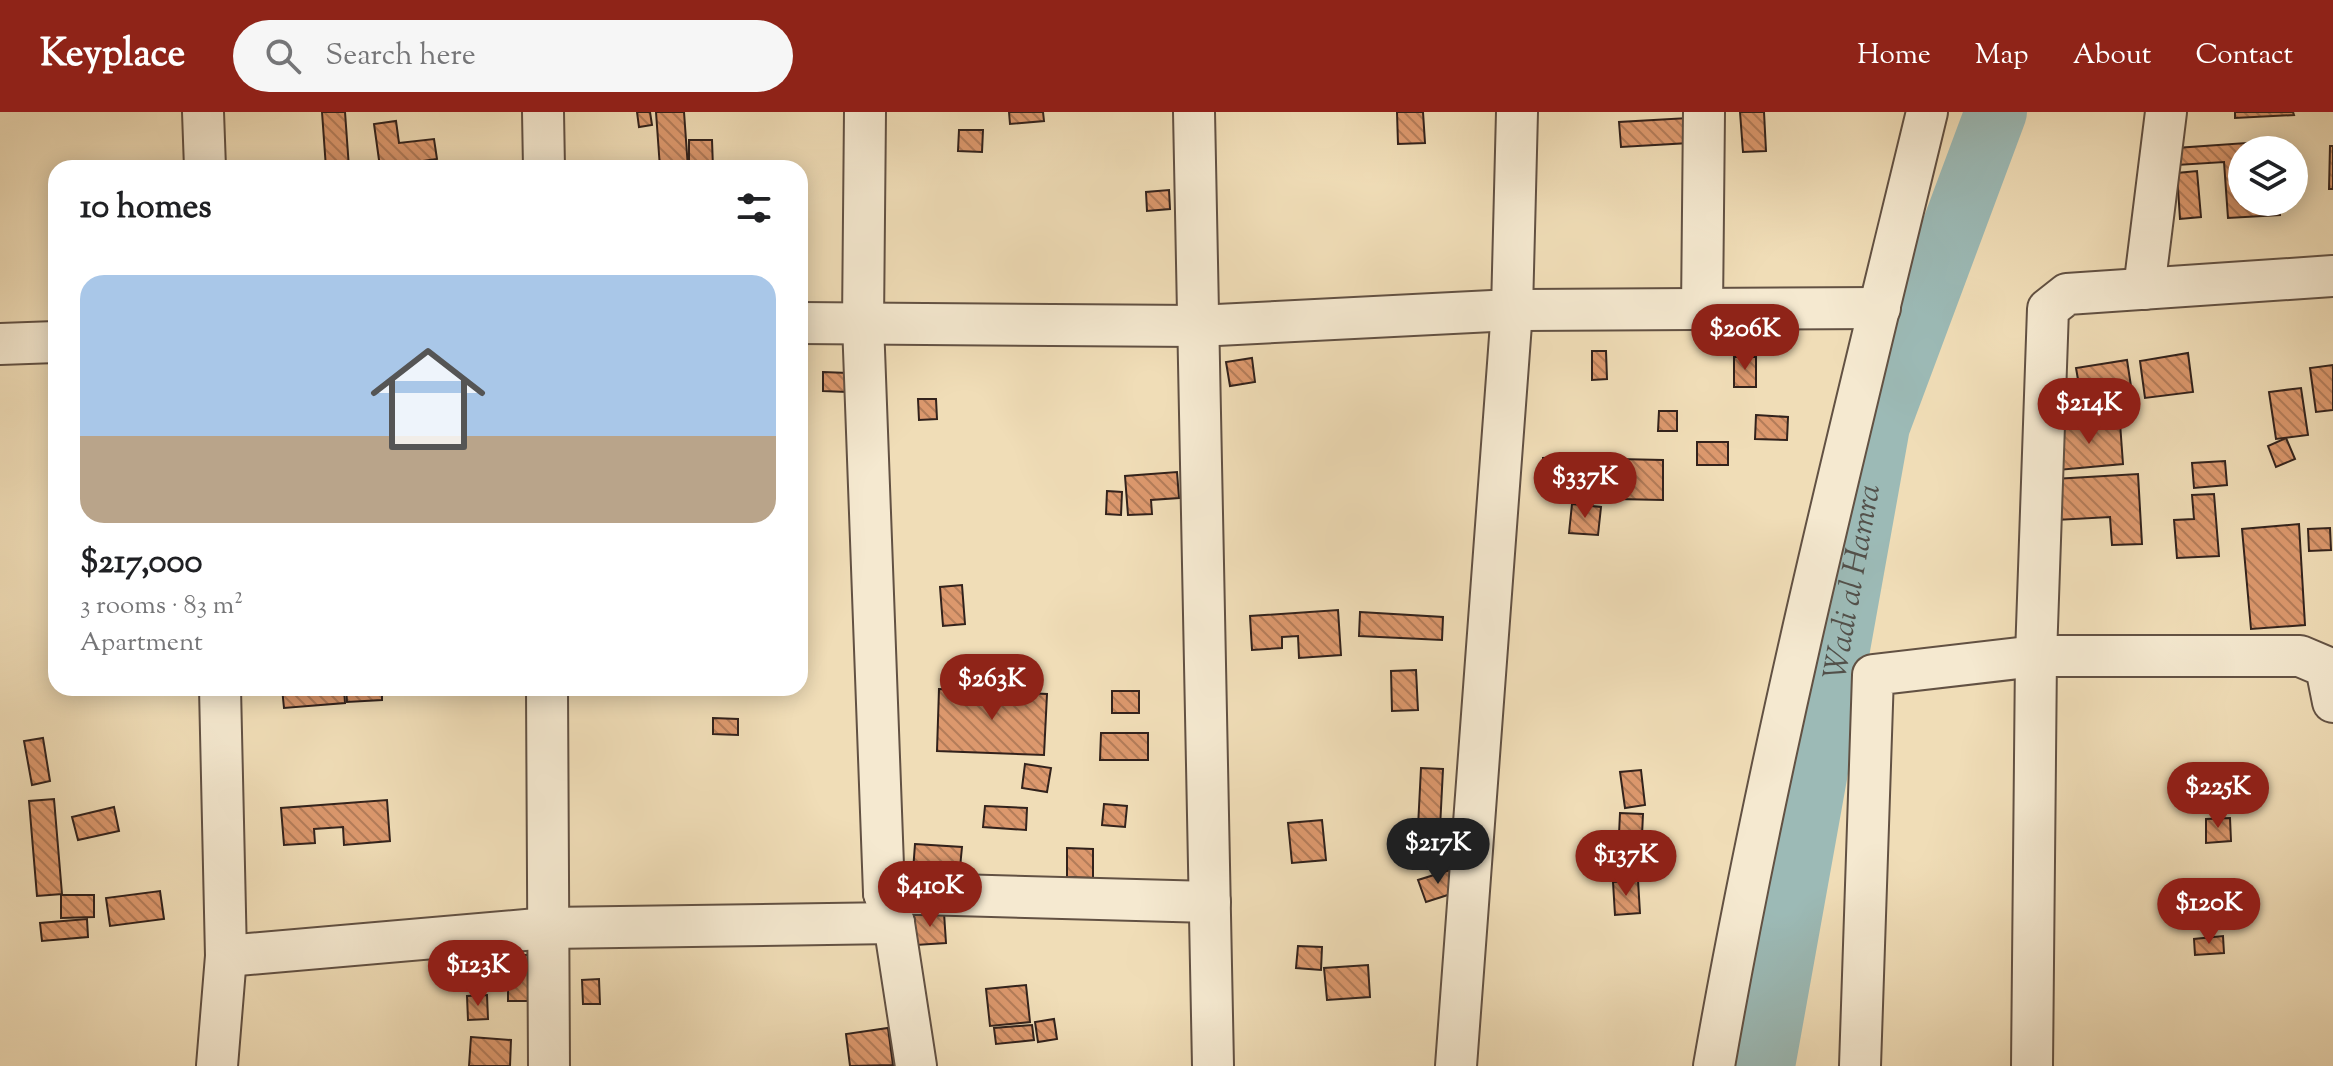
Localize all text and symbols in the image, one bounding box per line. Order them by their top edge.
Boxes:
search box [233,20,793,92]
text: Keyplace [40,29,185,83]
icon: search [261,34,305,78]
text: Search here [325,35,476,78]
text: Home [1857,36,1931,76]
text: Map [1975,36,2029,76]
text: About [2073,36,2151,76]
text: Contact [2195,36,2293,76]
map controls [2228,136,2308,216]
button: layers [2228,136,2308,216]
text: 10 homes [80,184,212,233]
icon: filters [732,186,776,230]
pin: $206K [1689,304,1801,372]
text: $206K [1709,311,1781,348]
icon: home [356,327,500,471]
pin: $214K [2033,378,2145,446]
text: $214K [2056,385,2122,422]
pin: $337K [1529,452,1641,520]
text: $337K [1552,459,1618,496]
water label: Wadi al Hamra [1814,481,1894,684]
text: $217,000 [80,539,203,588]
text: 3 rooms · 83 m² [80,588,243,625]
text: Apartment [80,625,203,662]
pin: $263K [936,654,1048,722]
text: $263K [958,661,1026,698]
pin: $225K [2162,762,2274,830]
text: $225K [2185,769,2251,806]
pin: $217K [1382,818,1494,886]
text: $217K [1405,825,1471,862]
pin: $137K [1570,830,1682,898]
text: $137K [1593,837,1659,874]
pin: $410K [874,861,986,929]
text: $410K [896,868,964,905]
pin: $120K [2153,878,2265,946]
text: $120K [2175,885,2243,922]
pin: $123K [422,940,534,1008]
text: $123K [446,947,510,984]

